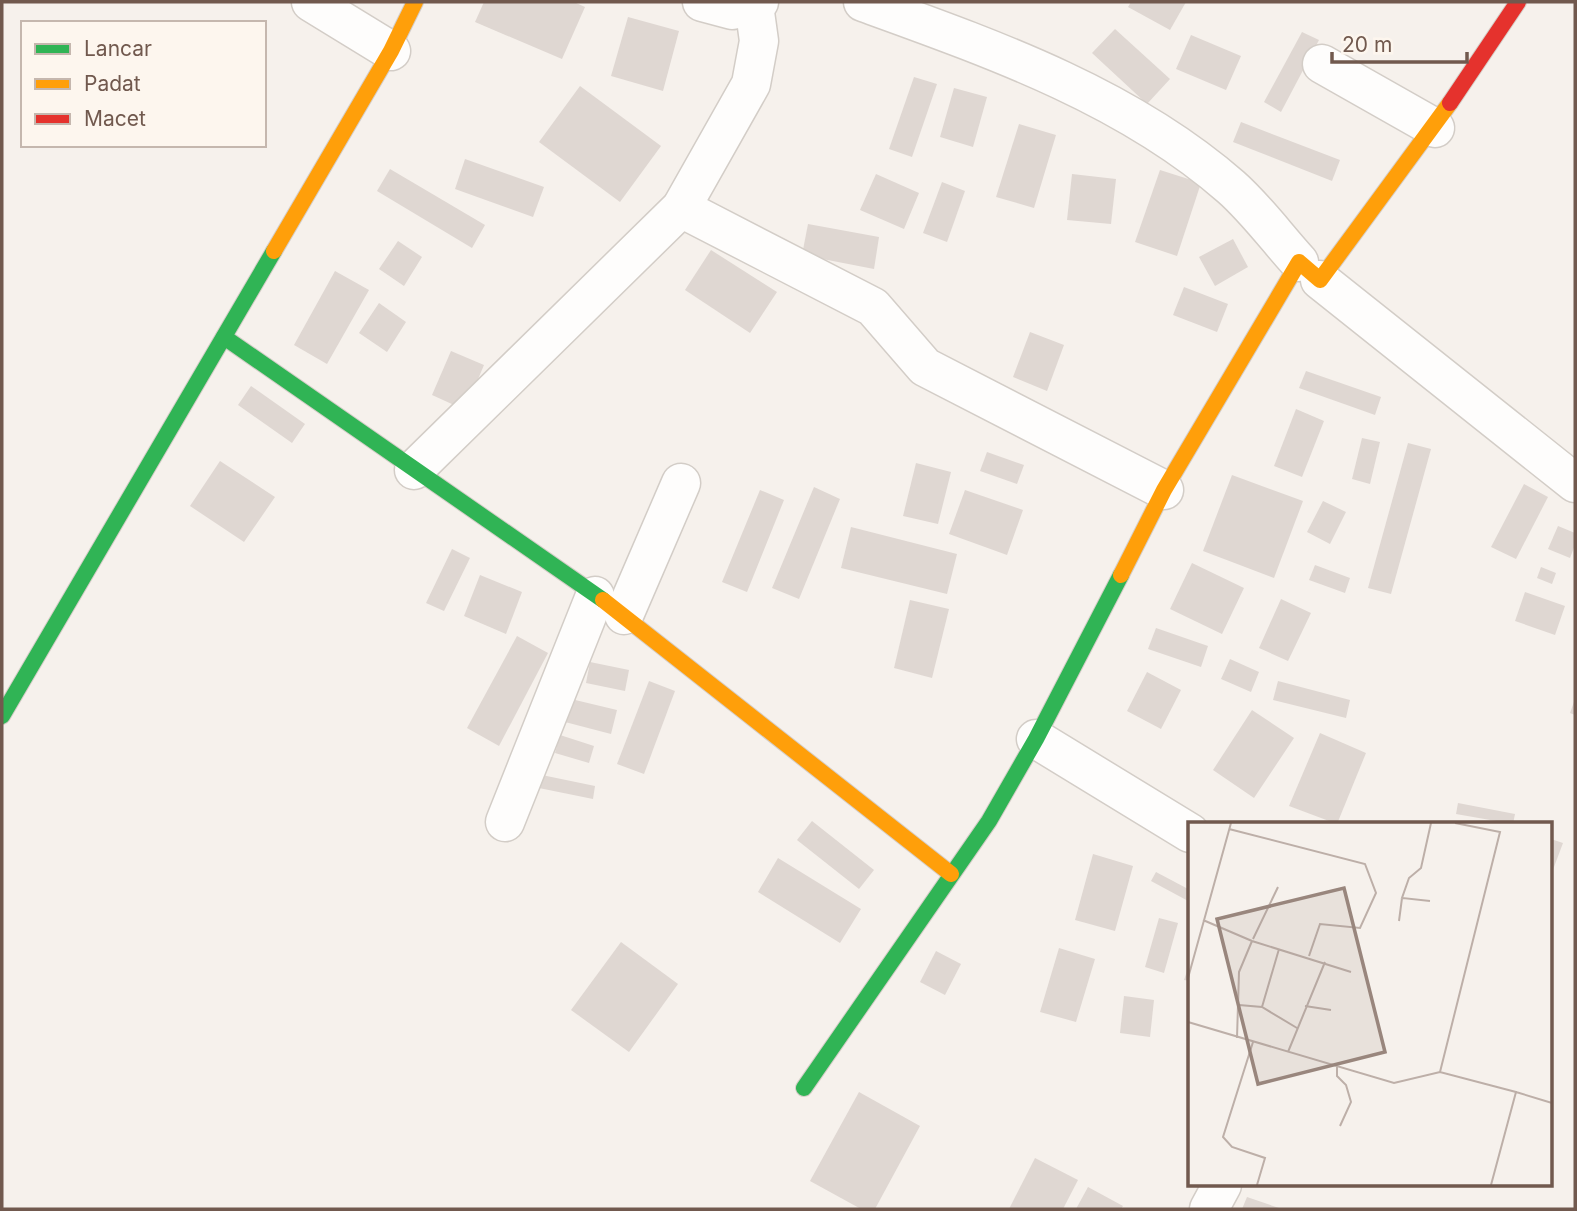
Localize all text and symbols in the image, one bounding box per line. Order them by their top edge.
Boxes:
legend [21,21,266,147]
scale bar [1332,21,1467,65]
text: 20 m [1342,32,1392,57]
text: Lancar [84,36,152,61]
text: Padat [84,71,141,96]
text: Macet [84,106,146,131]
inset map [1188,822,1552,1186]

